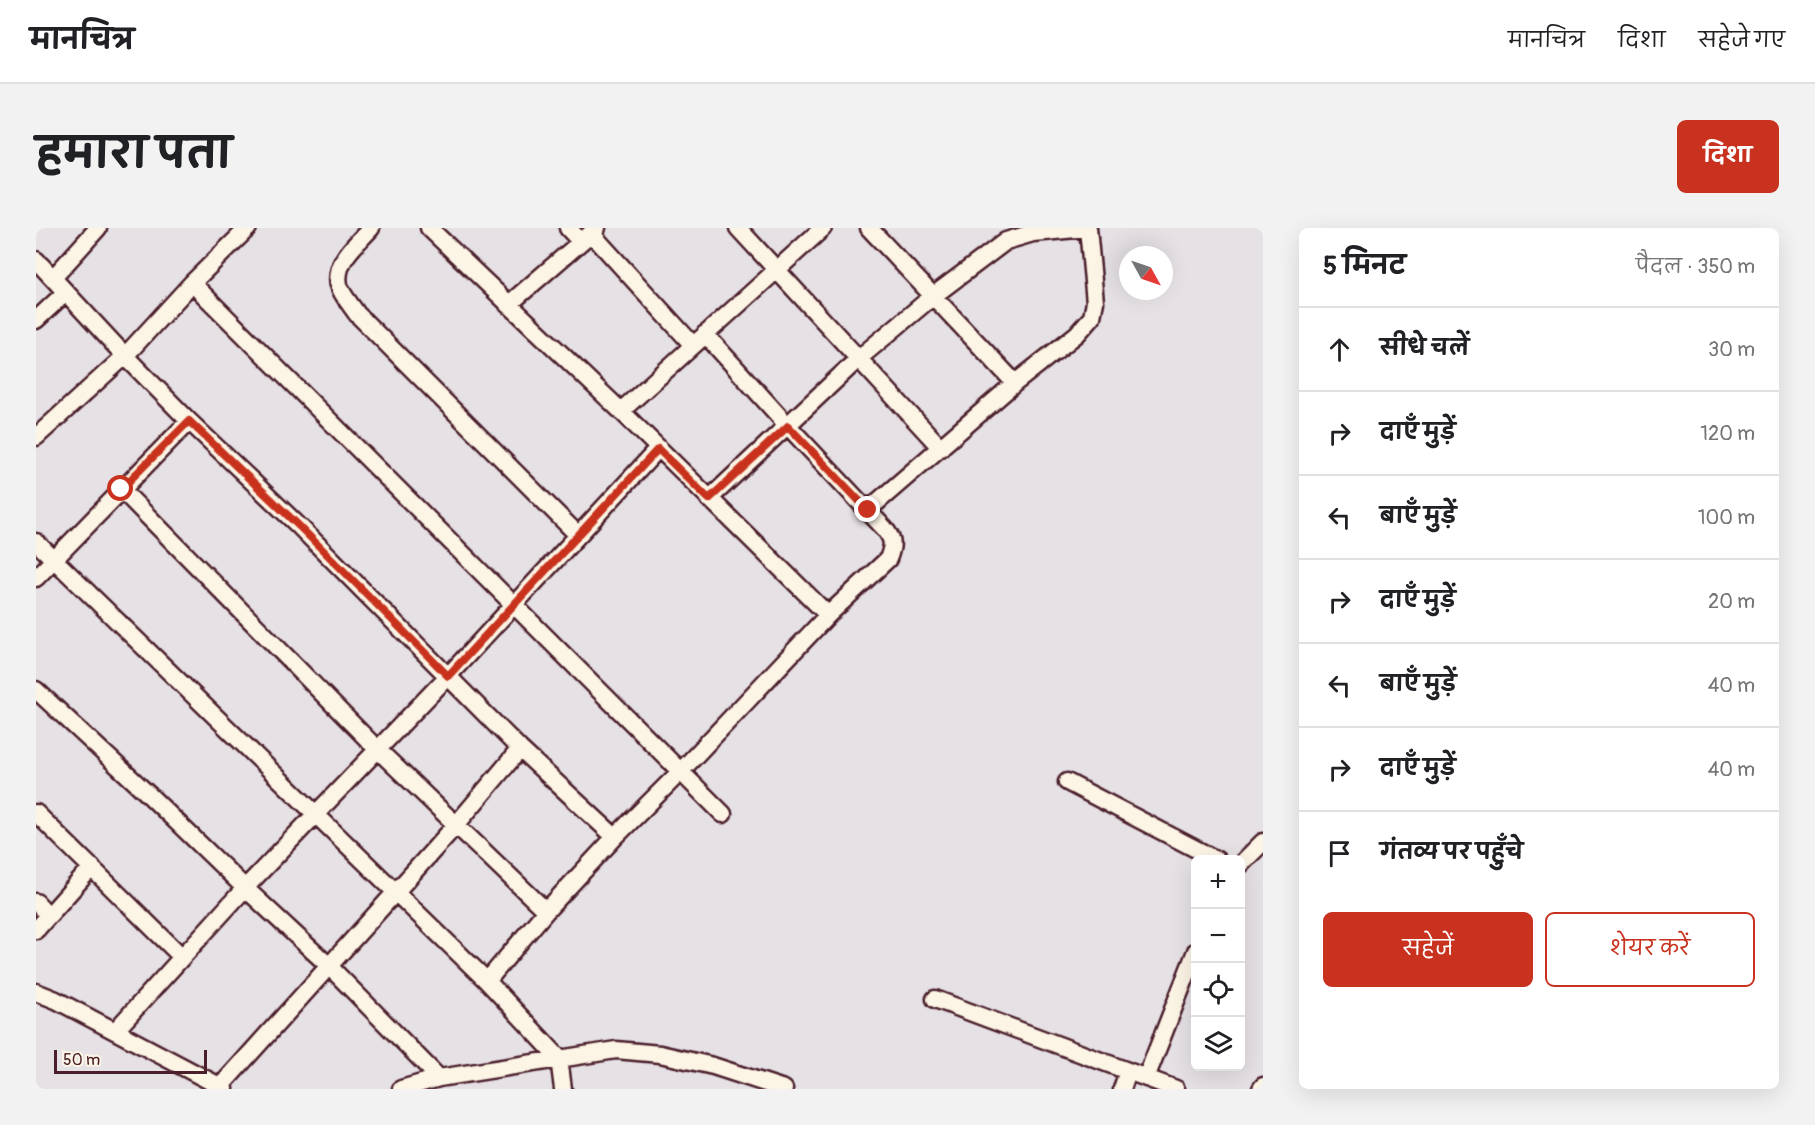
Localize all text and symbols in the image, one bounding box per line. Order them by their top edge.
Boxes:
text: मानचित्र [30,23,134,58]
text: मानचित्र [1508,27,1585,54]
text: दिशा [1618,27,1666,54]
text: सहेजे गए [1699,27,1785,54]
button: दिशा [1677,120,1779,193]
text: हमारा पता [36,128,232,180]
north arrow [1119,246,1173,300]
text: 5 मिनट [1323,250,1406,282]
text: पैदल · 350 m [1636,254,1755,279]
icon: ahead [1323,333,1356,366]
text: सीधे चलें [1380,334,1469,362]
text: 30 m [1708,337,1755,362]
icon: right [1323,417,1356,450]
text: दाएँ मुड़ें [1380,418,1456,446]
text: 120 m [1700,421,1755,446]
route start [107,475,133,501]
route end [854,496,880,522]
icon: left [1323,501,1356,534]
text: बाएँ मुड़ें [1380,502,1456,530]
text: 100 m [1698,505,1755,530]
icon: right [1323,585,1356,618]
text: दाएँ मुड़ें [1380,586,1456,614]
text: 20 m [1708,589,1755,614]
icon: left [1323,669,1356,702]
text: बाएँ मुड़ें [1380,670,1456,698]
text: 40 m [1708,673,1755,698]
icon: right [1323,753,1356,786]
text: दाएँ मुड़ें [1380,754,1456,782]
text: 40 m [1708,757,1755,782]
icon: arrive [1323,837,1356,870]
text: गंतव्य पर पहुँचे [1380,838,1523,866]
map controls [1191,855,1245,1071]
button: + [1191,855,1245,909]
button: − [1191,909,1245,963]
button: सहेजें [1323,912,1533,987]
button: शेयर करें [1545,912,1755,987]
button: locate [1191,963,1245,1017]
button: layers [1191,1017,1245,1071]
scale bar [54,1047,207,1074]
text: 50 m [63,1050,100,1070]

